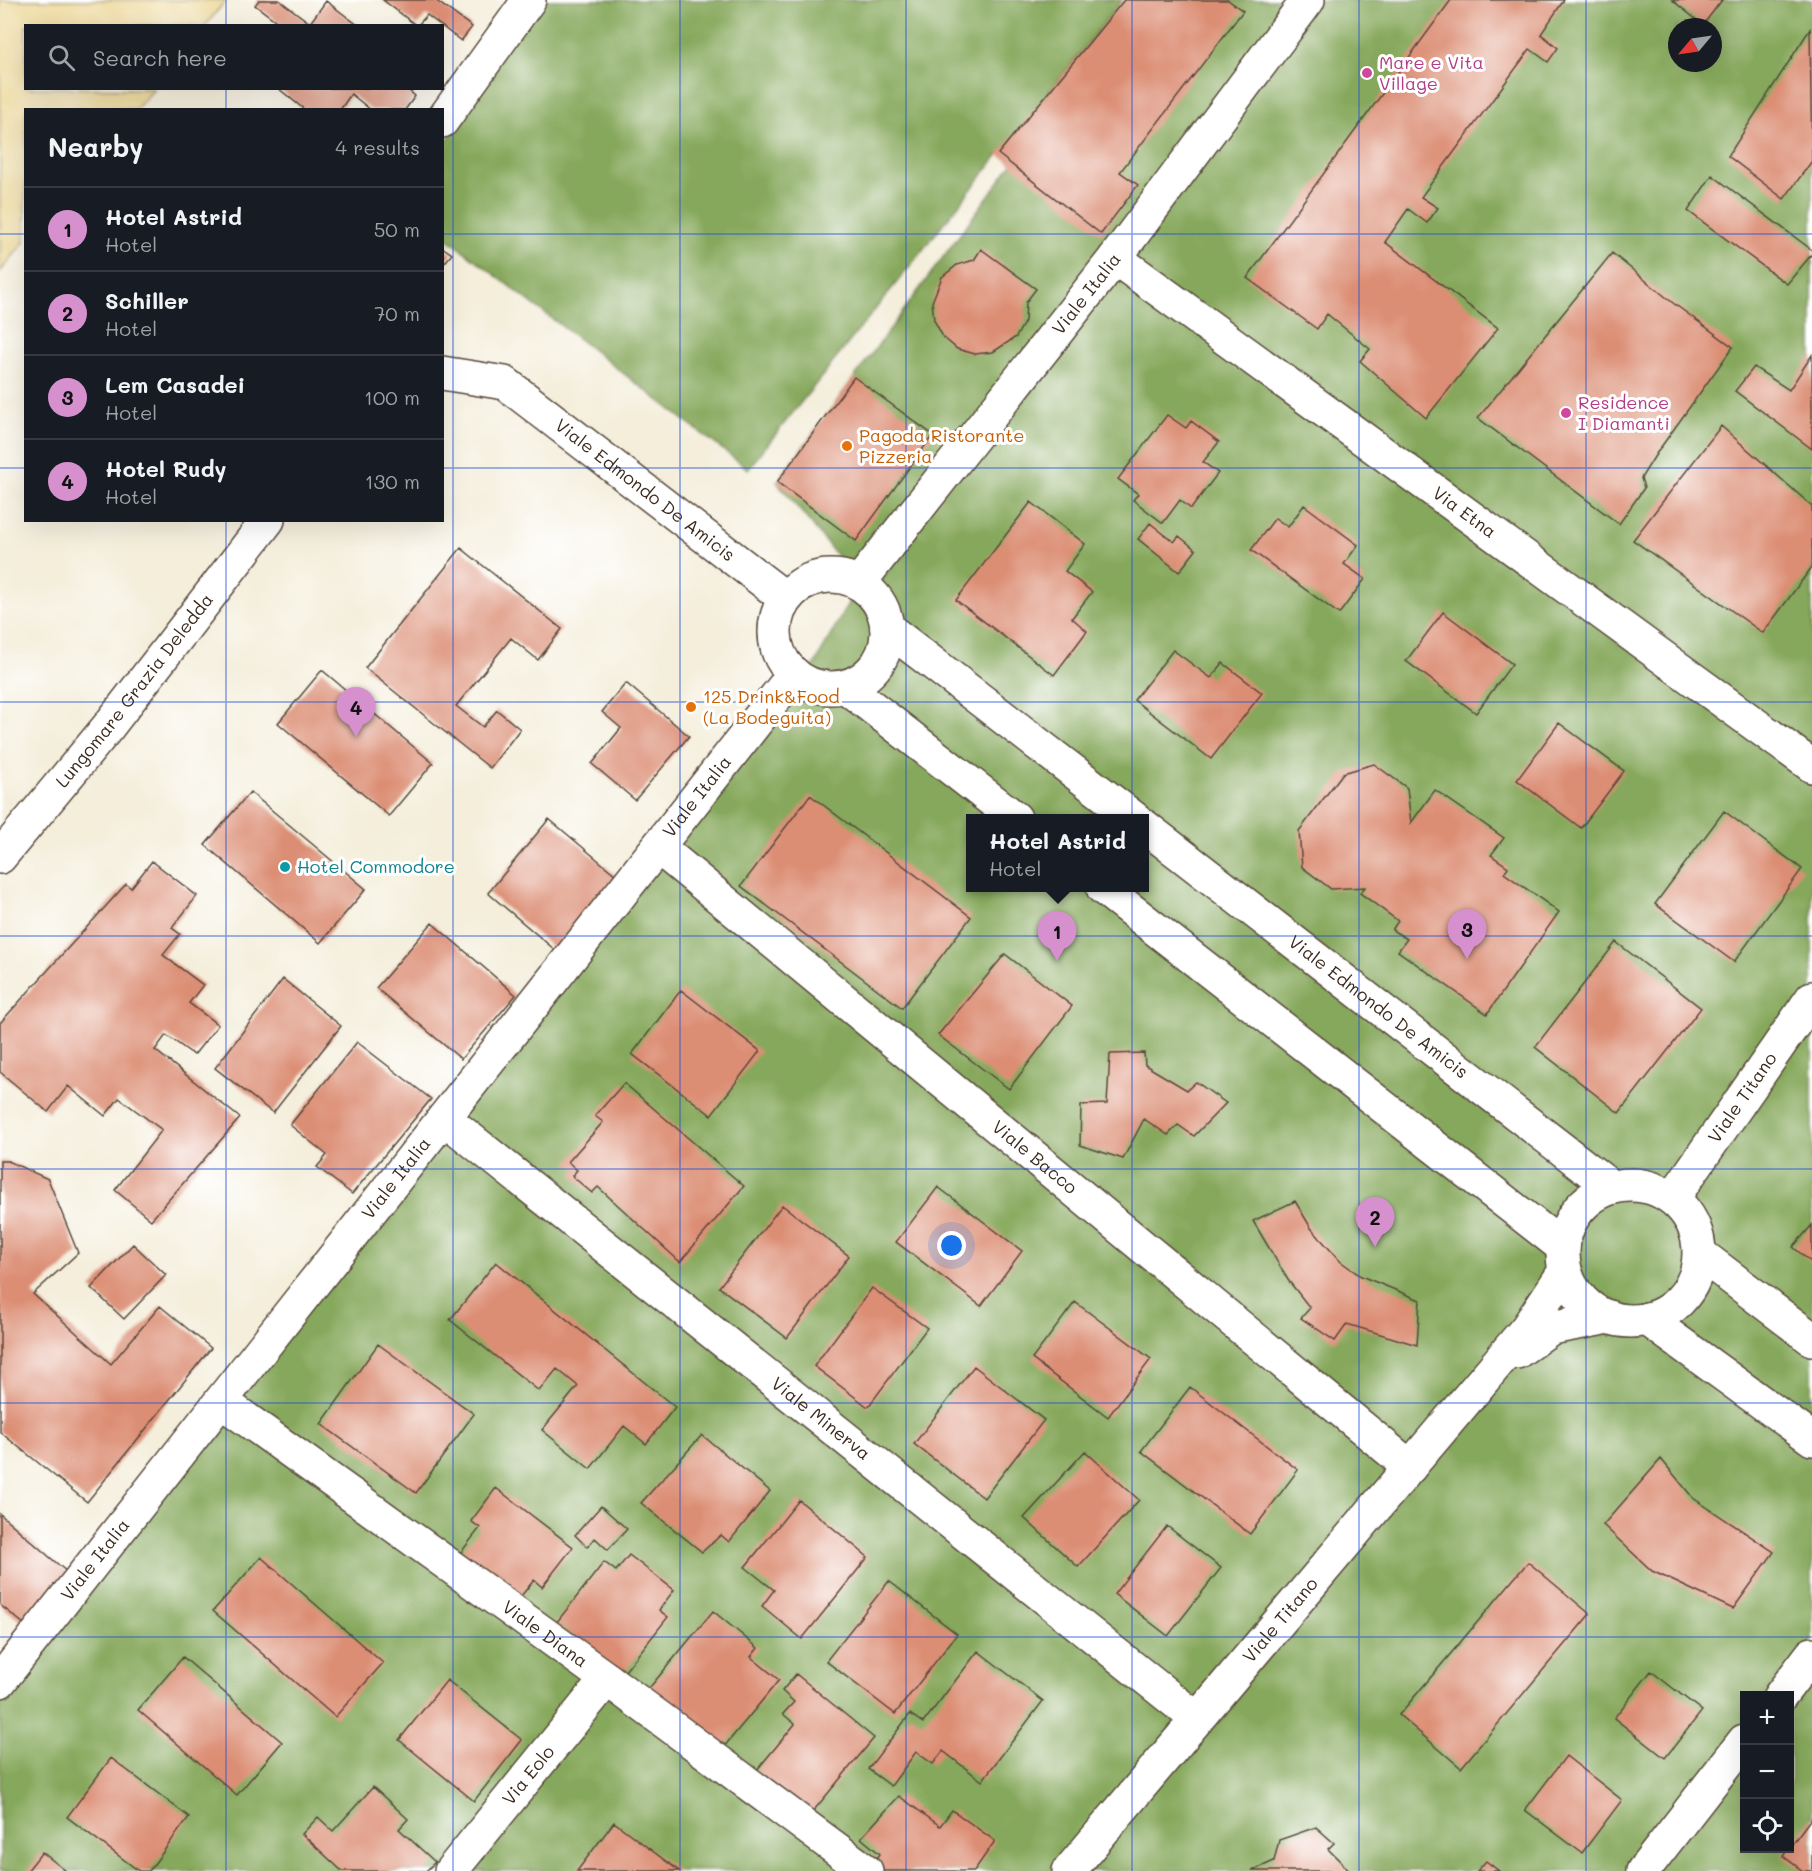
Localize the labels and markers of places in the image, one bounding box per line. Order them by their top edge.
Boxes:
place label: Mare e Vita Village [1379,50,1484,95]
marker: Mare e Vita Village [1360,66,1374,80]
place label: Residence I Diamanti [1578,390,1670,435]
marker: Residence I Diamanti [1559,406,1573,420]
place label: Pagoda Ristorante Pizzeria [859,423,1024,468]
marker: Pagoda Ristorante Pizzeria [840,439,854,453]
place label: 125 Drink&Food (La Bodeguita) [703,684,840,729]
pin: 4 [336,688,376,737]
marker: 125 Drink&Food (La Bodeguita) [684,700,698,714]
place label: Hotel Commodore [297,854,455,878]
marker: Hotel Commodore [278,860,292,874]
pin: 3 [1448,910,1486,959]
pin: 1 [1038,912,1076,961]
pin: 2 [1356,1198,1394,1247]

